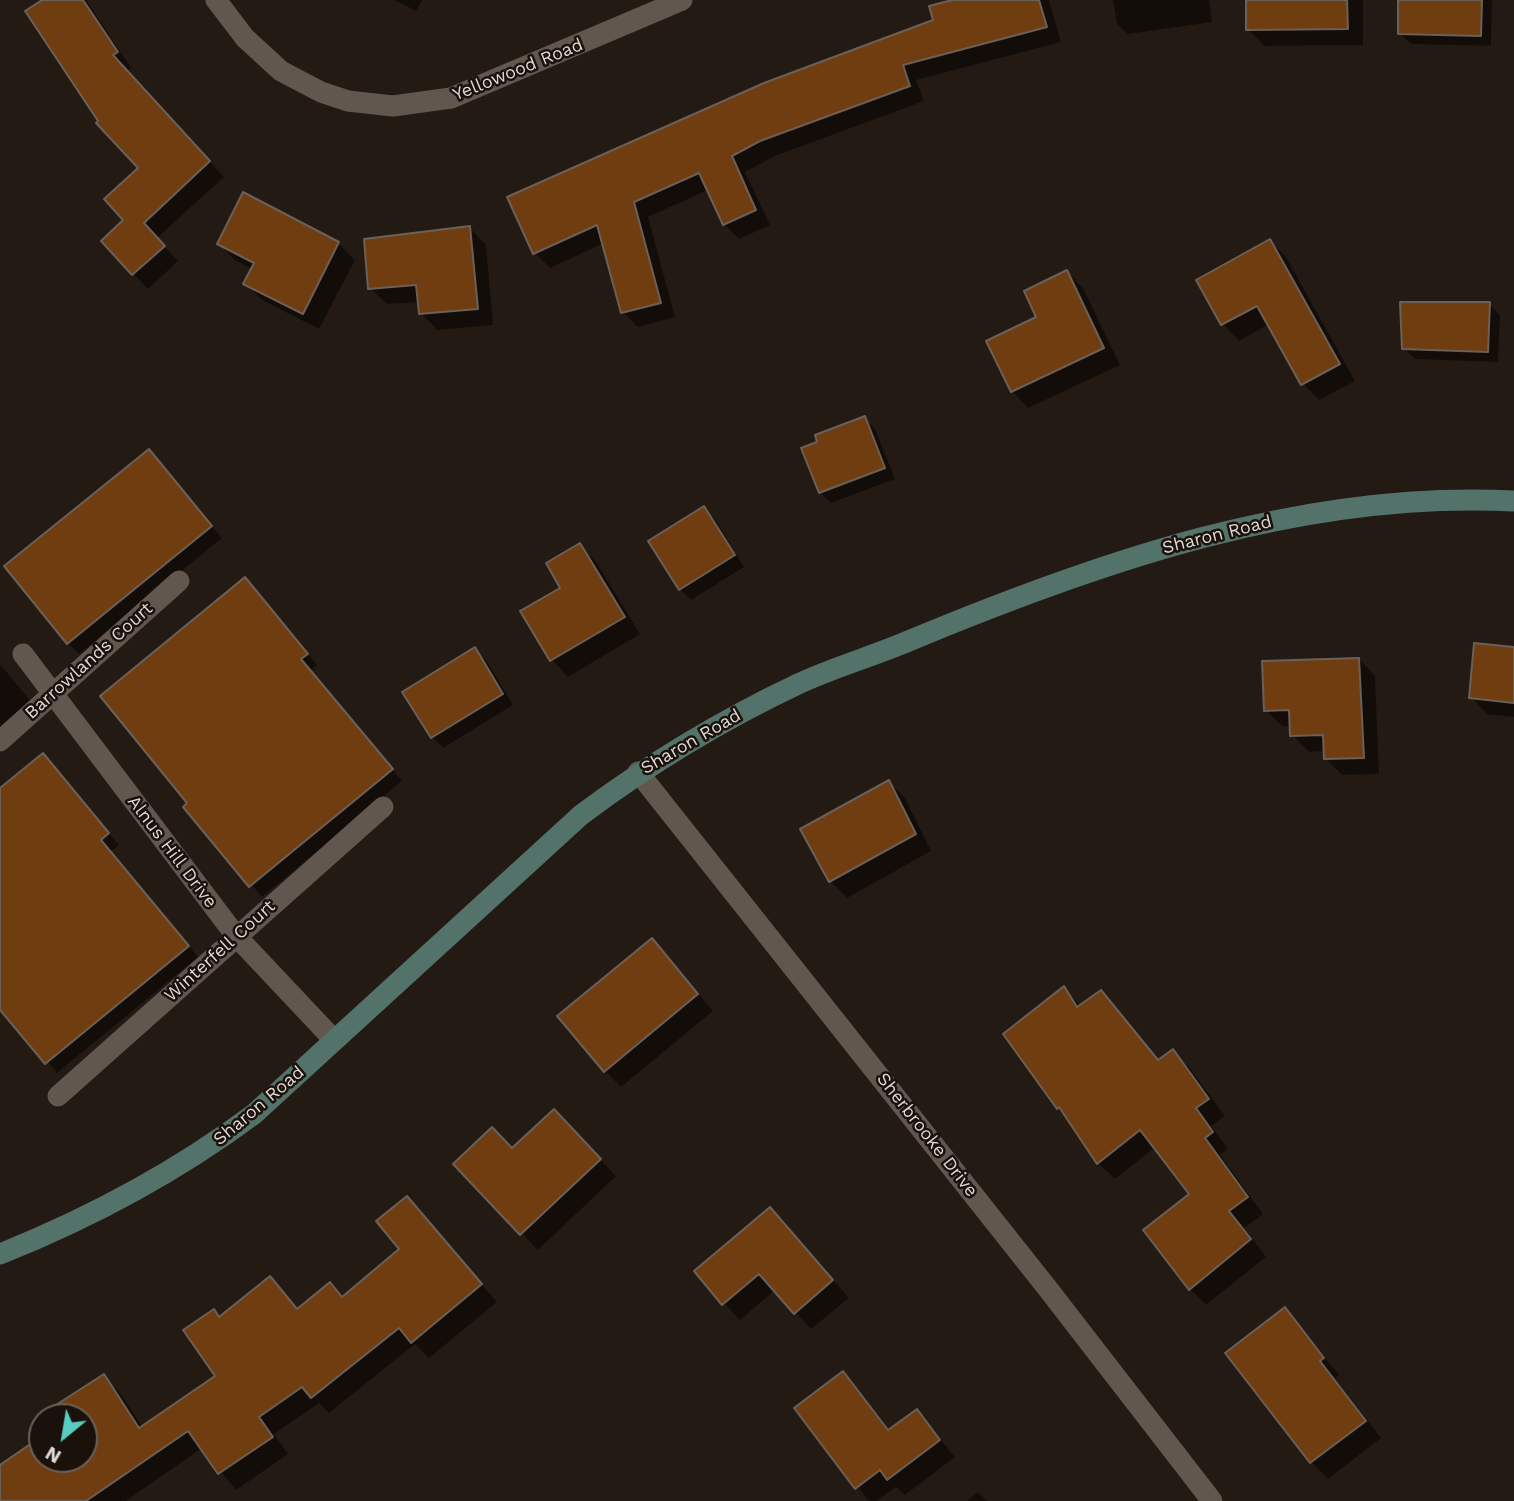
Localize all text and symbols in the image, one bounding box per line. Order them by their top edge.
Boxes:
street label: Yellowood Road [450,34,586,106]
street label: Sharon Road [1160,511,1274,559]
street label: Barrowlands Court [21,598,157,724]
street label: Sharon Road [637,705,745,779]
street label: Alnus Hill Drive [123,792,221,912]
street label: Winterfell Court [160,896,280,1006]
street label: Sharon Road [209,1062,309,1150]
street label: Sherbrooke Drive [872,1069,982,1201]
north arrow [28,1403,98,1473]
text: N [41,1441,65,1468]

